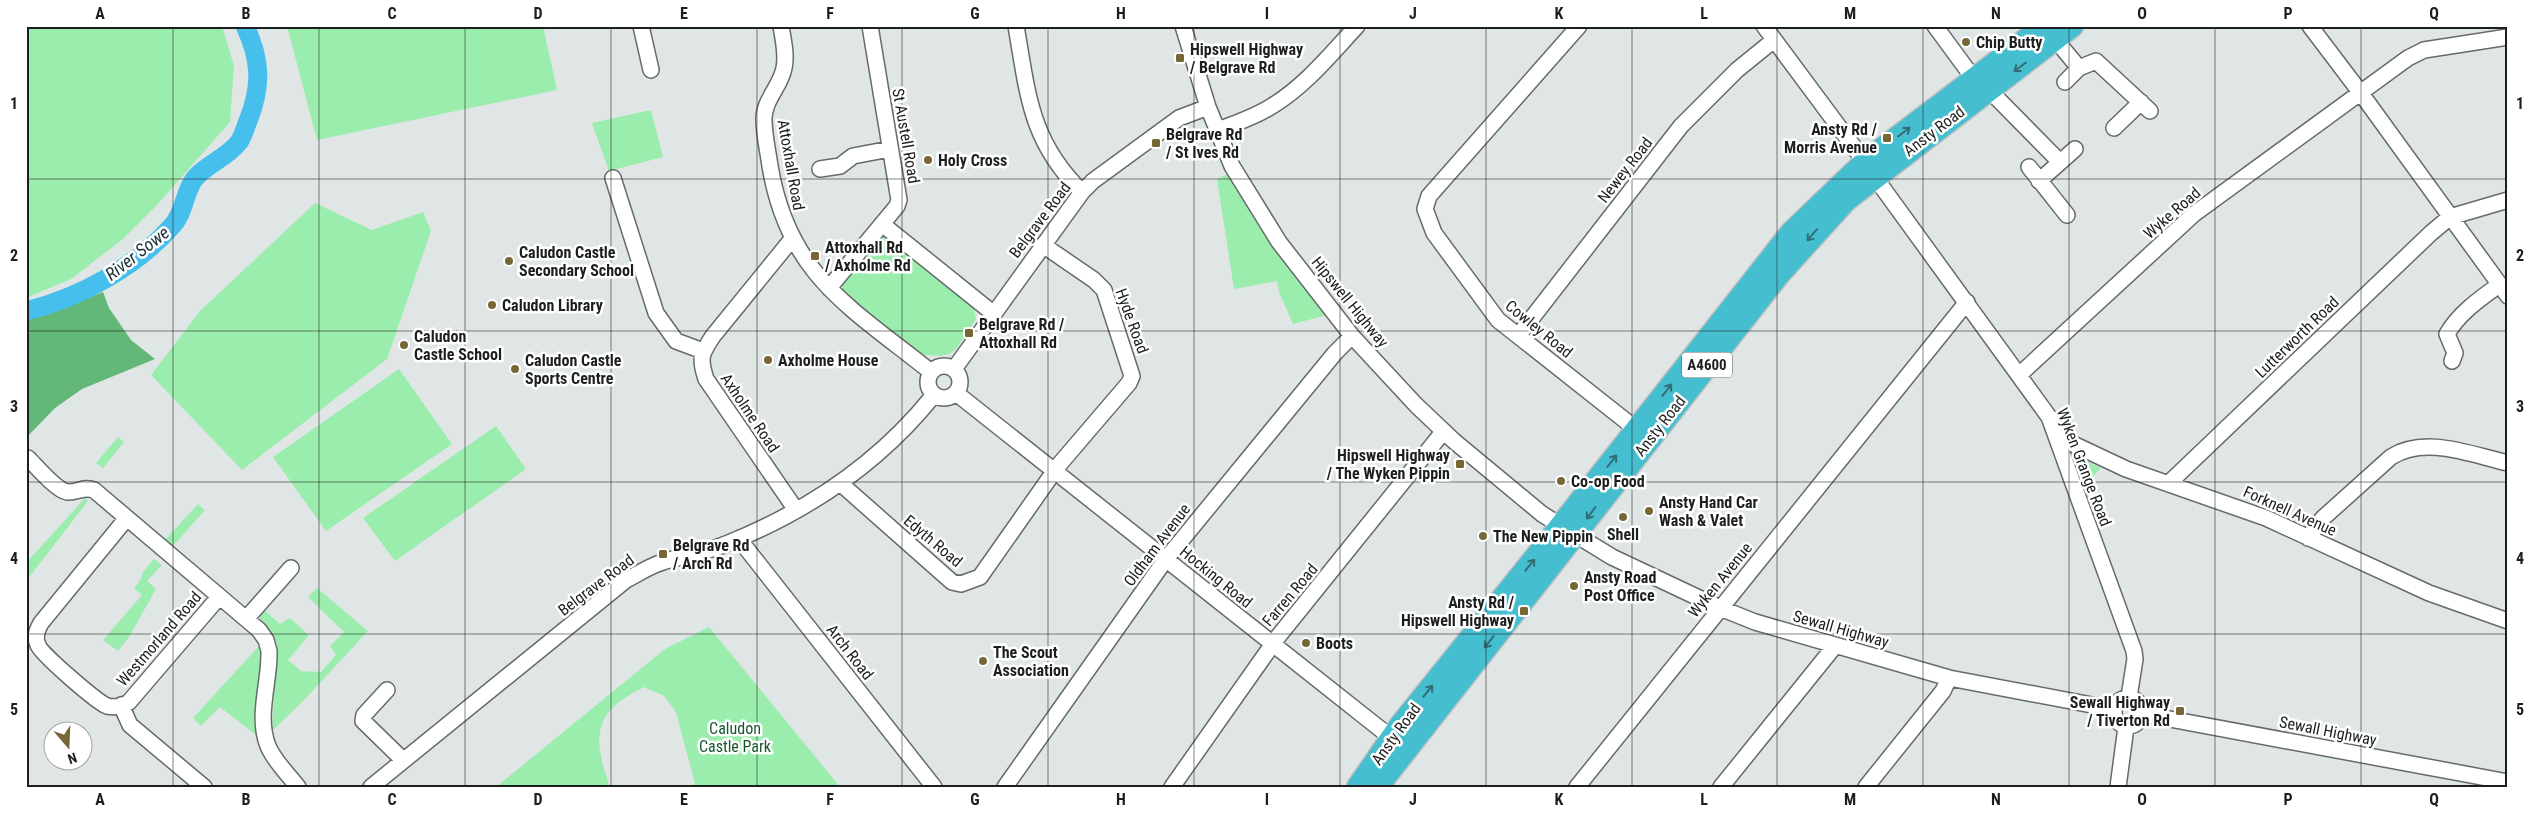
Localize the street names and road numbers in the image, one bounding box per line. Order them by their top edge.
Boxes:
street label: St Austell Road [888,87,924,185]
street label: Ansty Road [1900,102,1968,160]
street label: Attoxhall Road [774,118,808,212]
street label: Newey Road [1594,134,1656,206]
street label: Belgrave Road [1005,178,1075,262]
street label: Wyke Road [2140,183,2204,243]
street label: Hipswell Highway [1308,253,1393,352]
street label: Hyde Road [1111,286,1153,356]
street label: Lutterworth Road [2251,292,2343,382]
street label: Cowley Road [1502,296,1576,362]
road number: A4600 [1682,352,1732,378]
street label: Axholme Road [717,370,783,456]
street label: Ansty Road [1631,392,1689,460]
street label: Wyken Grange Road [2053,405,2115,529]
street label: Forknell Avenue [2240,482,2340,540]
street label: Oldham Avenue [1120,500,1194,590]
street label: Edyth Road [900,511,966,571]
street label: Wyken Avenue [1684,539,1756,621]
street label: Hocking Road [1176,542,1256,612]
street label: Belgrave Road [554,550,638,620]
street label: Farren Road [1258,560,1322,630]
street label: Westmorland Road [113,588,205,690]
street label: Sewall Highway [1791,606,1891,652]
street label: Arch Road [823,621,877,683]
street label: Ansty Road [1367,700,1425,768]
street label: Sewall Highway [2278,712,2379,750]

